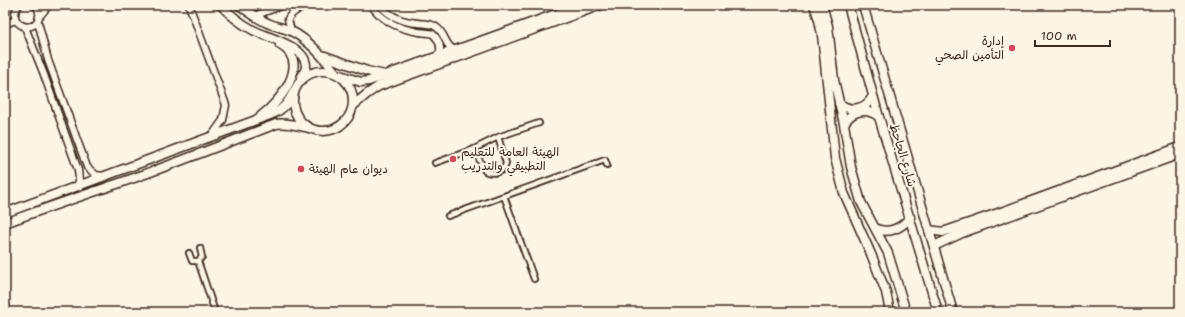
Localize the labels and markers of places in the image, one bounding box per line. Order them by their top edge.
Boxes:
place label: إدارة التأمين الصحي [935,33,1004,66]
marker: إدارة التأمين الصحي [1007,43,1017,53]
place label: الهيئة العامة للتعليم التطبيقي والتدريب [461,144,559,177]
marker: الهيئة العامة للتعليم التطبيقي والتدريب [448,154,458,164]
place label: ديوان عام الهيئة [309,161,388,178]
marker: ديوان عام الهيئة [296,164,306,174]

